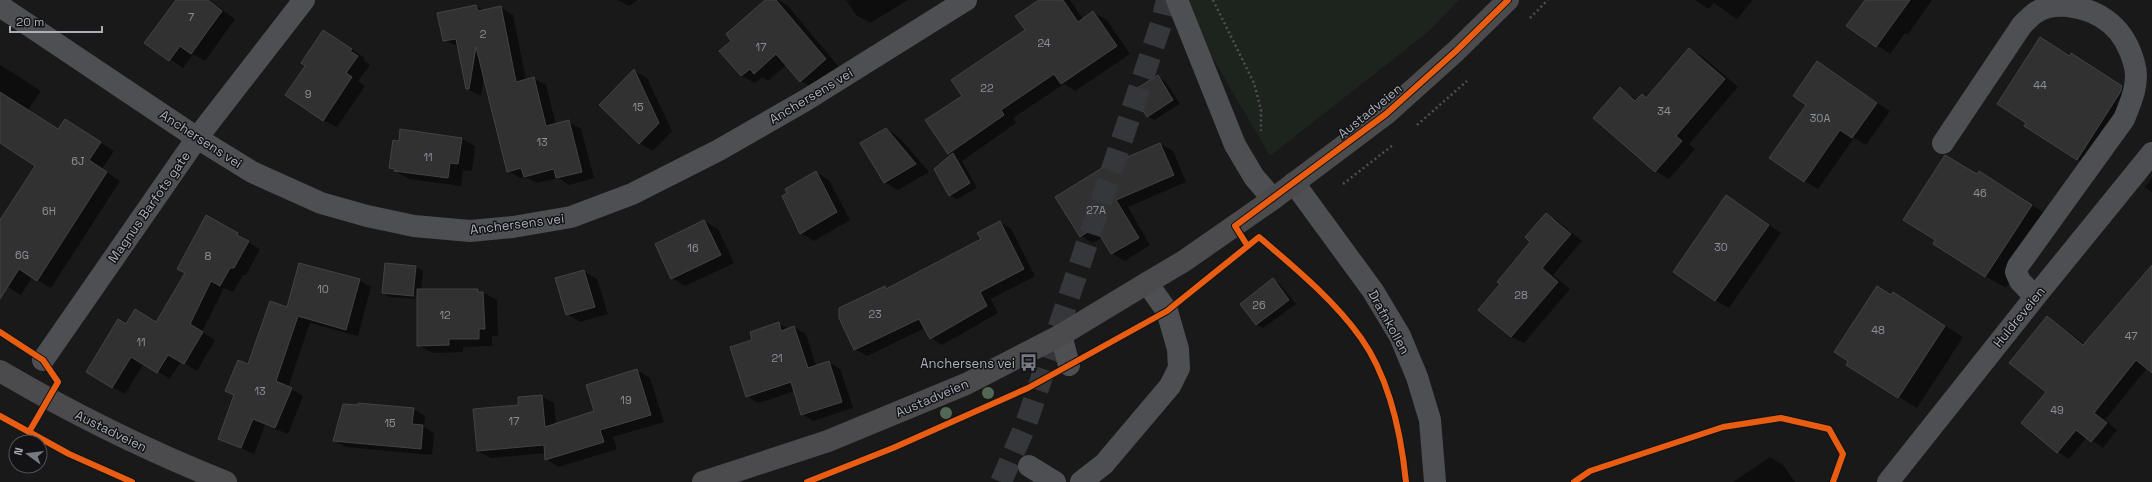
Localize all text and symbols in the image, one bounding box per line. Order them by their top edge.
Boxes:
scale bar [10,8,102,34]
house number: 7 [188,10,194,24]
text: 20 m [16,14,44,30]
house number: 2 [480,27,487,41]
house number: 24 [1037,36,1051,50]
house number: 17 [756,40,766,54]
street label: Anchersens vei [766,64,856,128]
house number: 44 [2033,78,2047,92]
street label: Austadveien [1334,80,1406,142]
house number: 22 [980,81,994,95]
house number: 9 [305,87,312,101]
house number: 15 [632,100,644,114]
house number: 34 [1657,104,1671,118]
street label: Anchersens vei [157,106,245,172]
house number: 30A [1810,111,1830,125]
house number: 13 [536,135,548,149]
street label: Magnus Barfots gate [104,148,194,266]
house number: 11 [423,150,433,164]
house number: 6J [71,154,85,168]
house number: 46 [1973,186,1987,200]
house number: 27A [1086,203,1106,217]
house number: 6H [42,204,56,218]
street label: Anchersens vei [469,210,565,238]
house number: 30 [1714,240,1728,254]
house number: 16 [687,241,699,255]
house number: 6G [15,248,29,262]
house number: 8 [205,249,212,263]
house number: 10 [317,282,329,296]
street label: Huldreveien [1989,283,2049,351]
street label: Drafnkollen [1364,287,1414,357]
house number: 28 [1514,288,1528,302]
house number: 26 [1252,298,1266,312]
house number: 23 [868,307,882,321]
house number: 12 [439,308,451,322]
house number: 48 [1871,323,1885,337]
house number: 47 [2125,329,2137,343]
house number: 11 [136,335,146,349]
house number: 21 [771,351,783,365]
bus stop icon: Anchersens vei [1018,353,1038,373]
place label: Anchersens vei [920,355,1015,372]
street label: Austadveien [893,375,971,421]
house number: 13 [254,384,266,398]
house number: 19 [620,393,632,407]
house number: 49 [2050,403,2064,417]
street label: Austadveien [72,406,150,456]
house number: 17 [509,414,519,428]
house number: 15 [384,416,396,430]
north arrow [8,434,48,474]
text: N [11,446,26,457]

